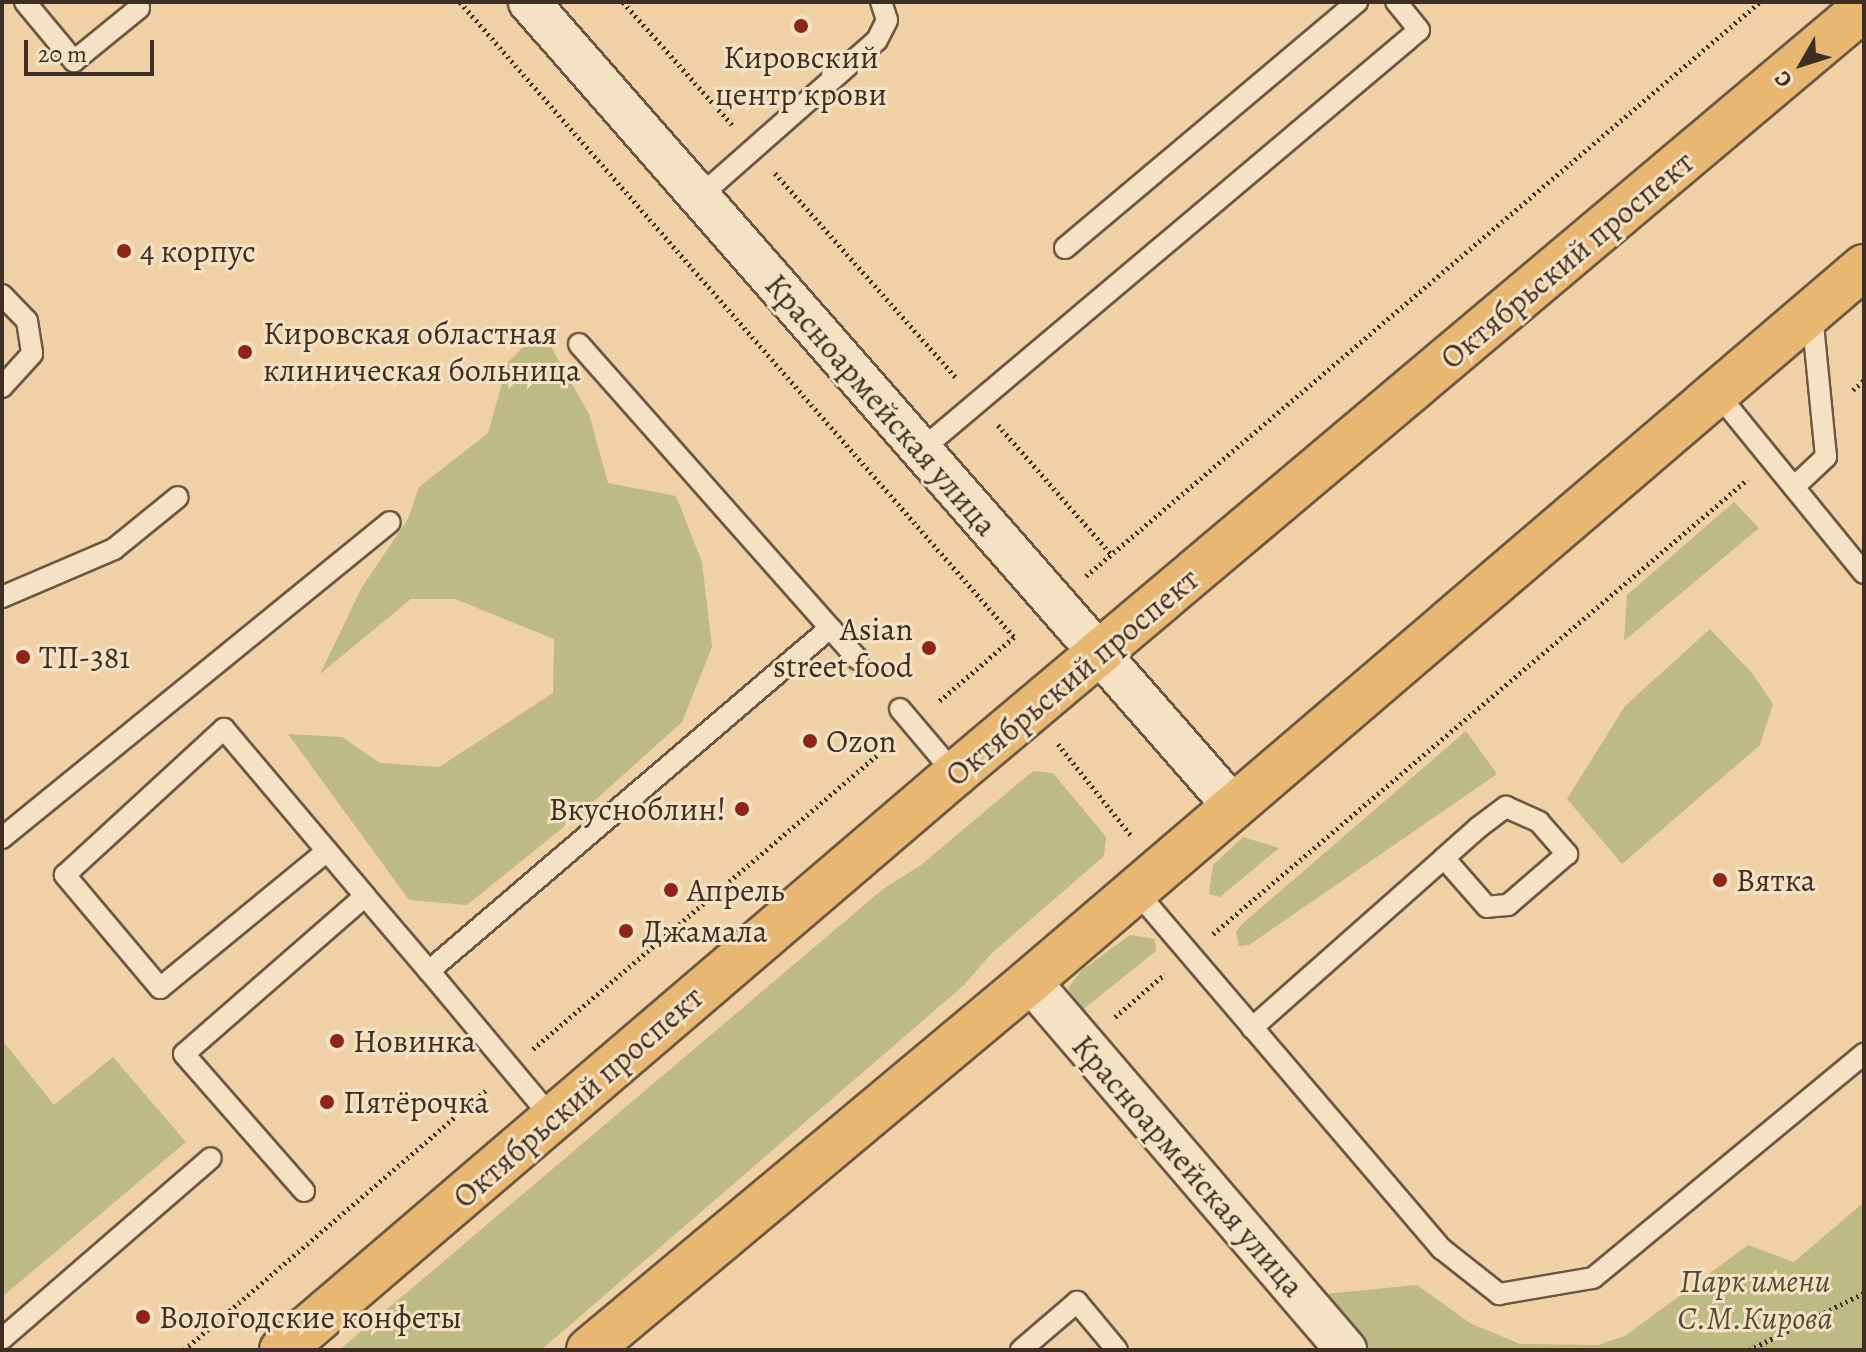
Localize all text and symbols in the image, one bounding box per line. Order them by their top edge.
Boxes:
marker: Кировский центр крови [792,17,810,35]
scale bar [28,24,158,74]
north arrow [1762,24,1842,104]
text: 20 m [38,38,87,70]
place label: Кировский центр крови [715,39,887,114]
text: С [1767,64,1799,94]
street label: Октябрьский проспект [1432,143,1702,377]
place label: 4 корпус [140,232,256,270]
marker: 4 корпус [115,242,133,260]
street label: Красноармейская улица [757,266,1005,544]
place label: Кировская областная клиническая больница [263,315,581,390]
marker: Кировская областная клиническая больница [234,341,256,363]
street label: Октябрьский проспект [937,560,1207,794]
place label: Asian street food [773,611,913,686]
place label: ТП-381 [39,638,130,676]
marker: Asian street food [920,639,938,657]
marker: ТП-381 [14,648,32,666]
place label: Ozon [826,722,896,760]
marker: Ozon [801,732,819,750]
place label: Вкусноблин! [549,790,726,828]
marker: Вкусноблин! [733,800,751,818]
place label: Вятка [1736,861,1815,899]
place label: Апрель [687,871,785,909]
marker: Вятка [1711,871,1729,889]
marker: Апрель [662,881,680,899]
place label: Джамала [642,912,767,950]
marker: Джамала [617,922,635,940]
street label: Октябрьский проспект [445,978,711,1216]
place label: Новинка [353,1022,476,1060]
street label: Красноармейская улица [1064,1027,1312,1305]
marker: Новинка [328,1032,346,1050]
place label: Пятёрочка [343,1083,489,1121]
marker: Пятёрочка [318,1093,336,1111]
park label: Парк имени С.М.Кирова [1677,1263,1833,1338]
place label: Вологодские конфеты [159,1298,462,1336]
marker: Вологодские конфеты [134,1308,152,1326]

